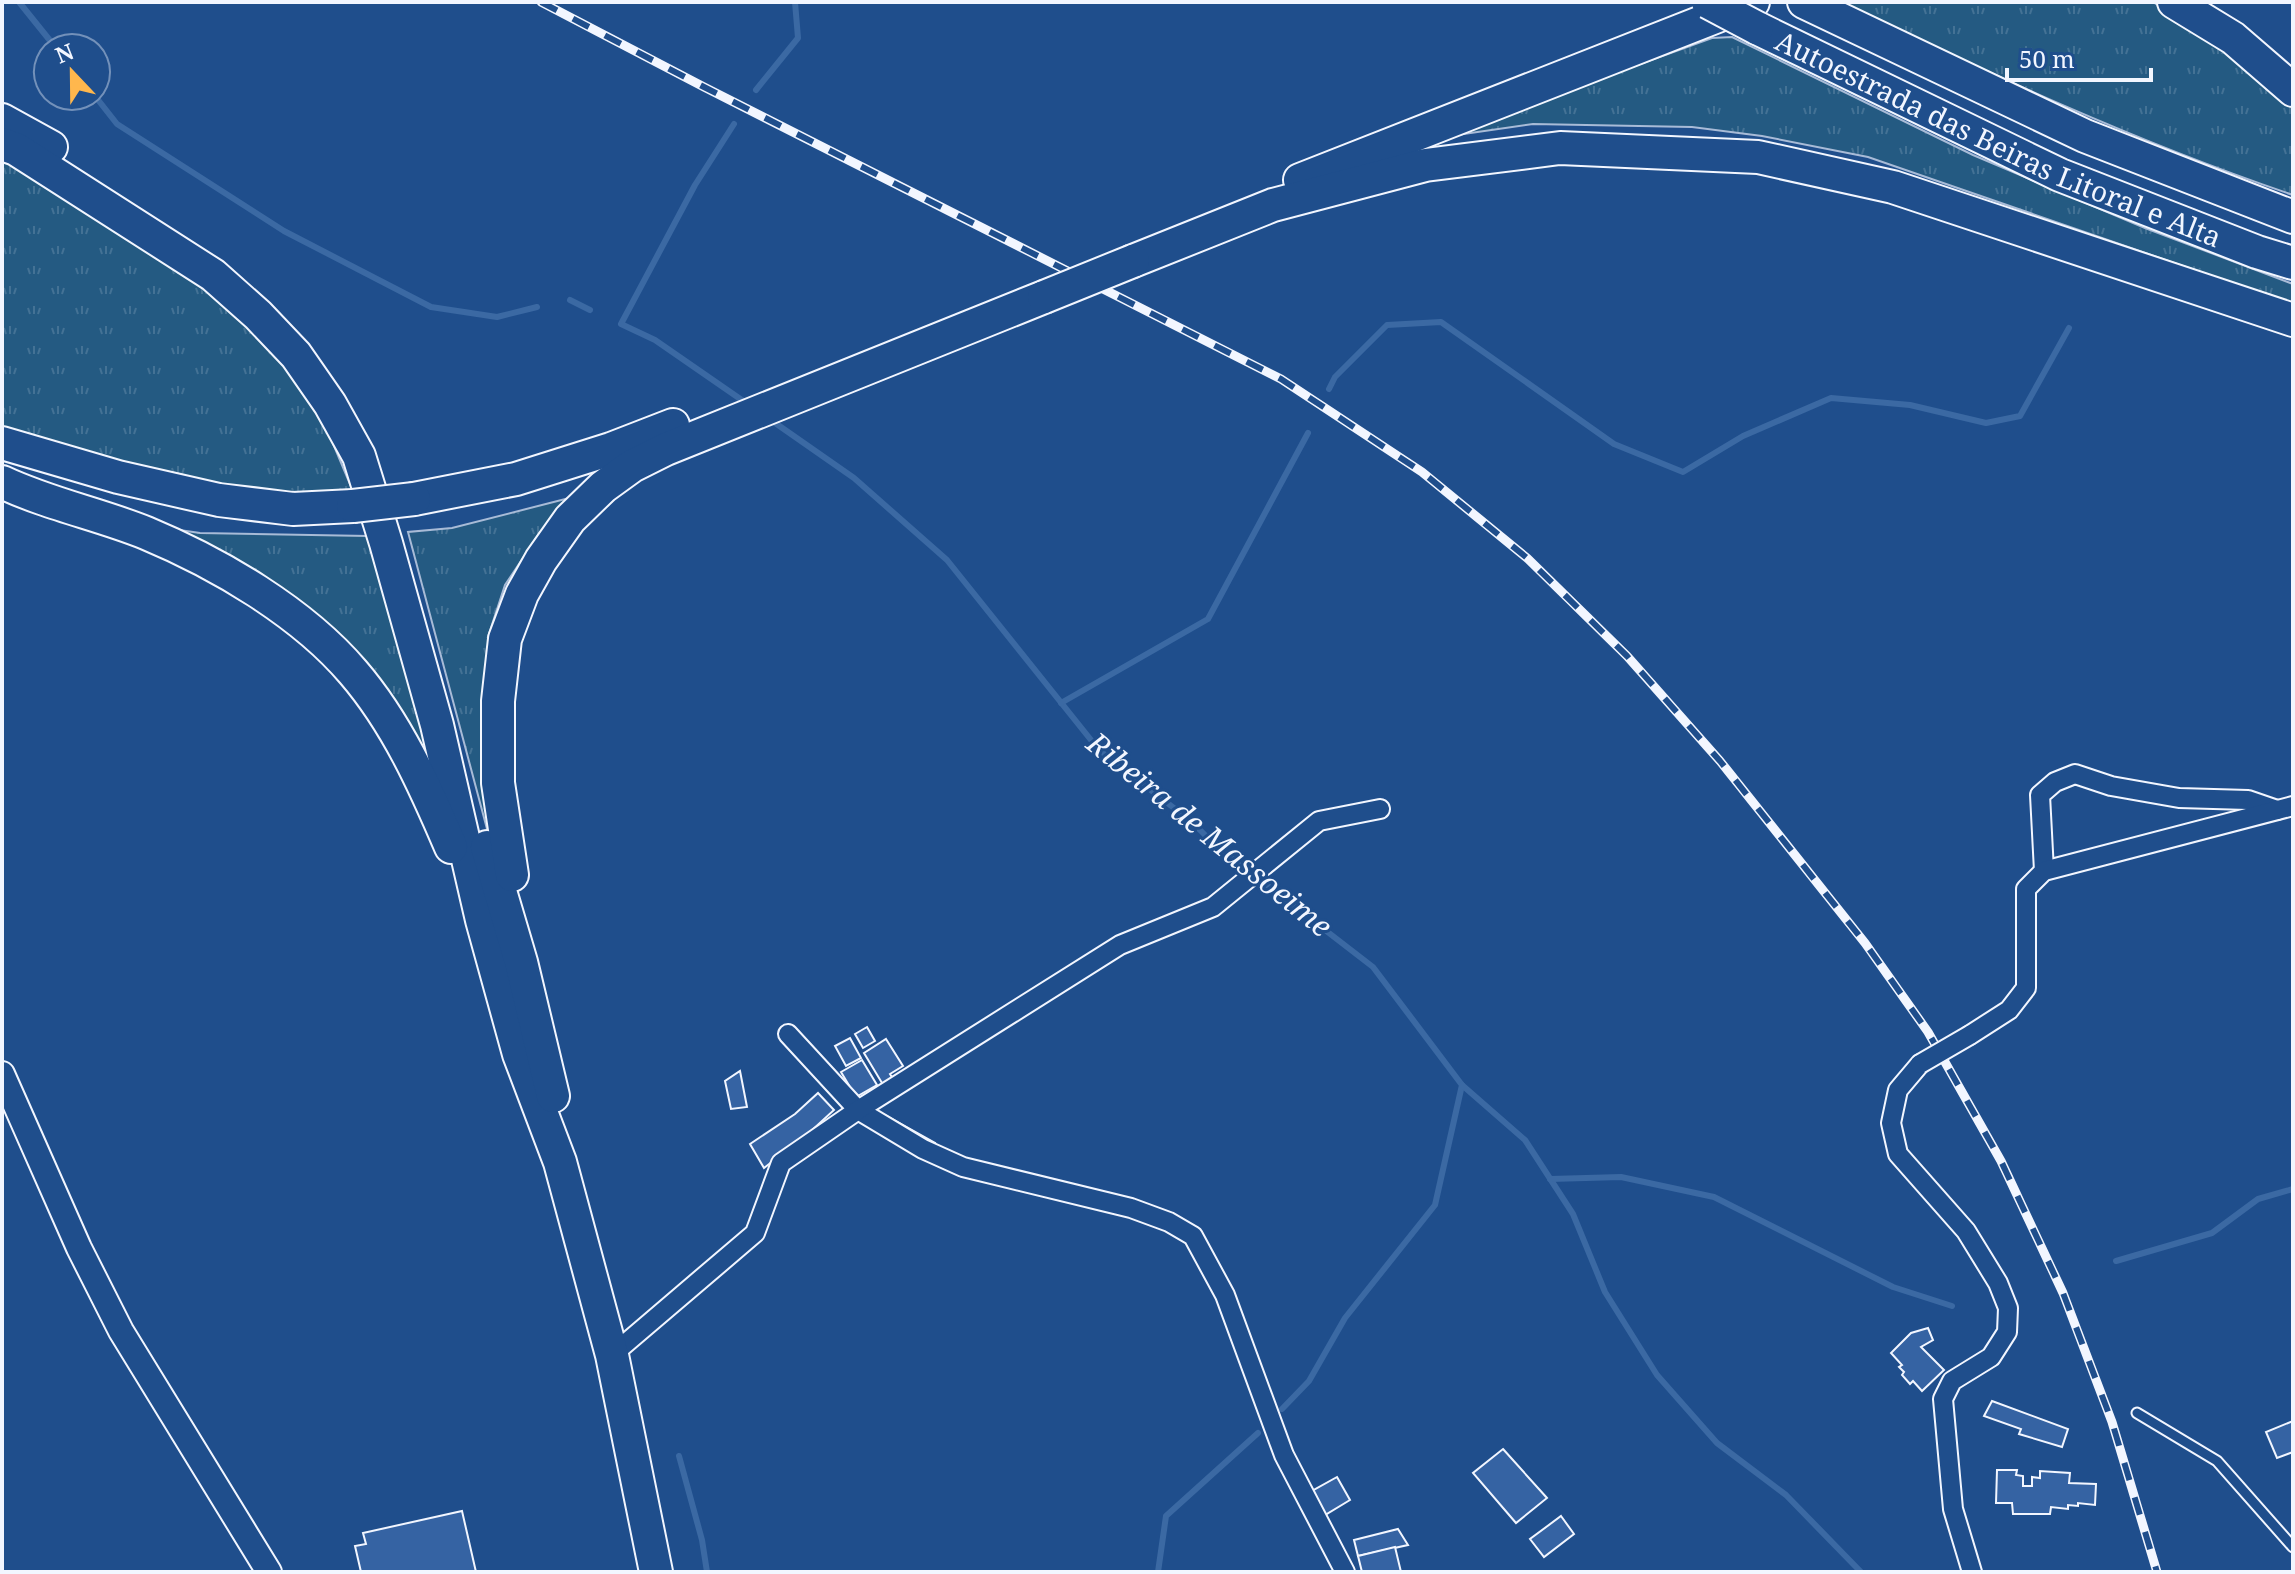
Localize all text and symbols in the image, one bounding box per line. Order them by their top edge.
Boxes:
street label: Autoestrada das Beiras Litoral e Alta [1770,21,2227,255]
north arrow [32,32,112,112]
scale bar [2007,32,2151,82]
text: N [50,35,78,70]
text: 50 m [2019,42,2075,75]
water label: Ribeira de Massoeime [1078,722,1341,946]

